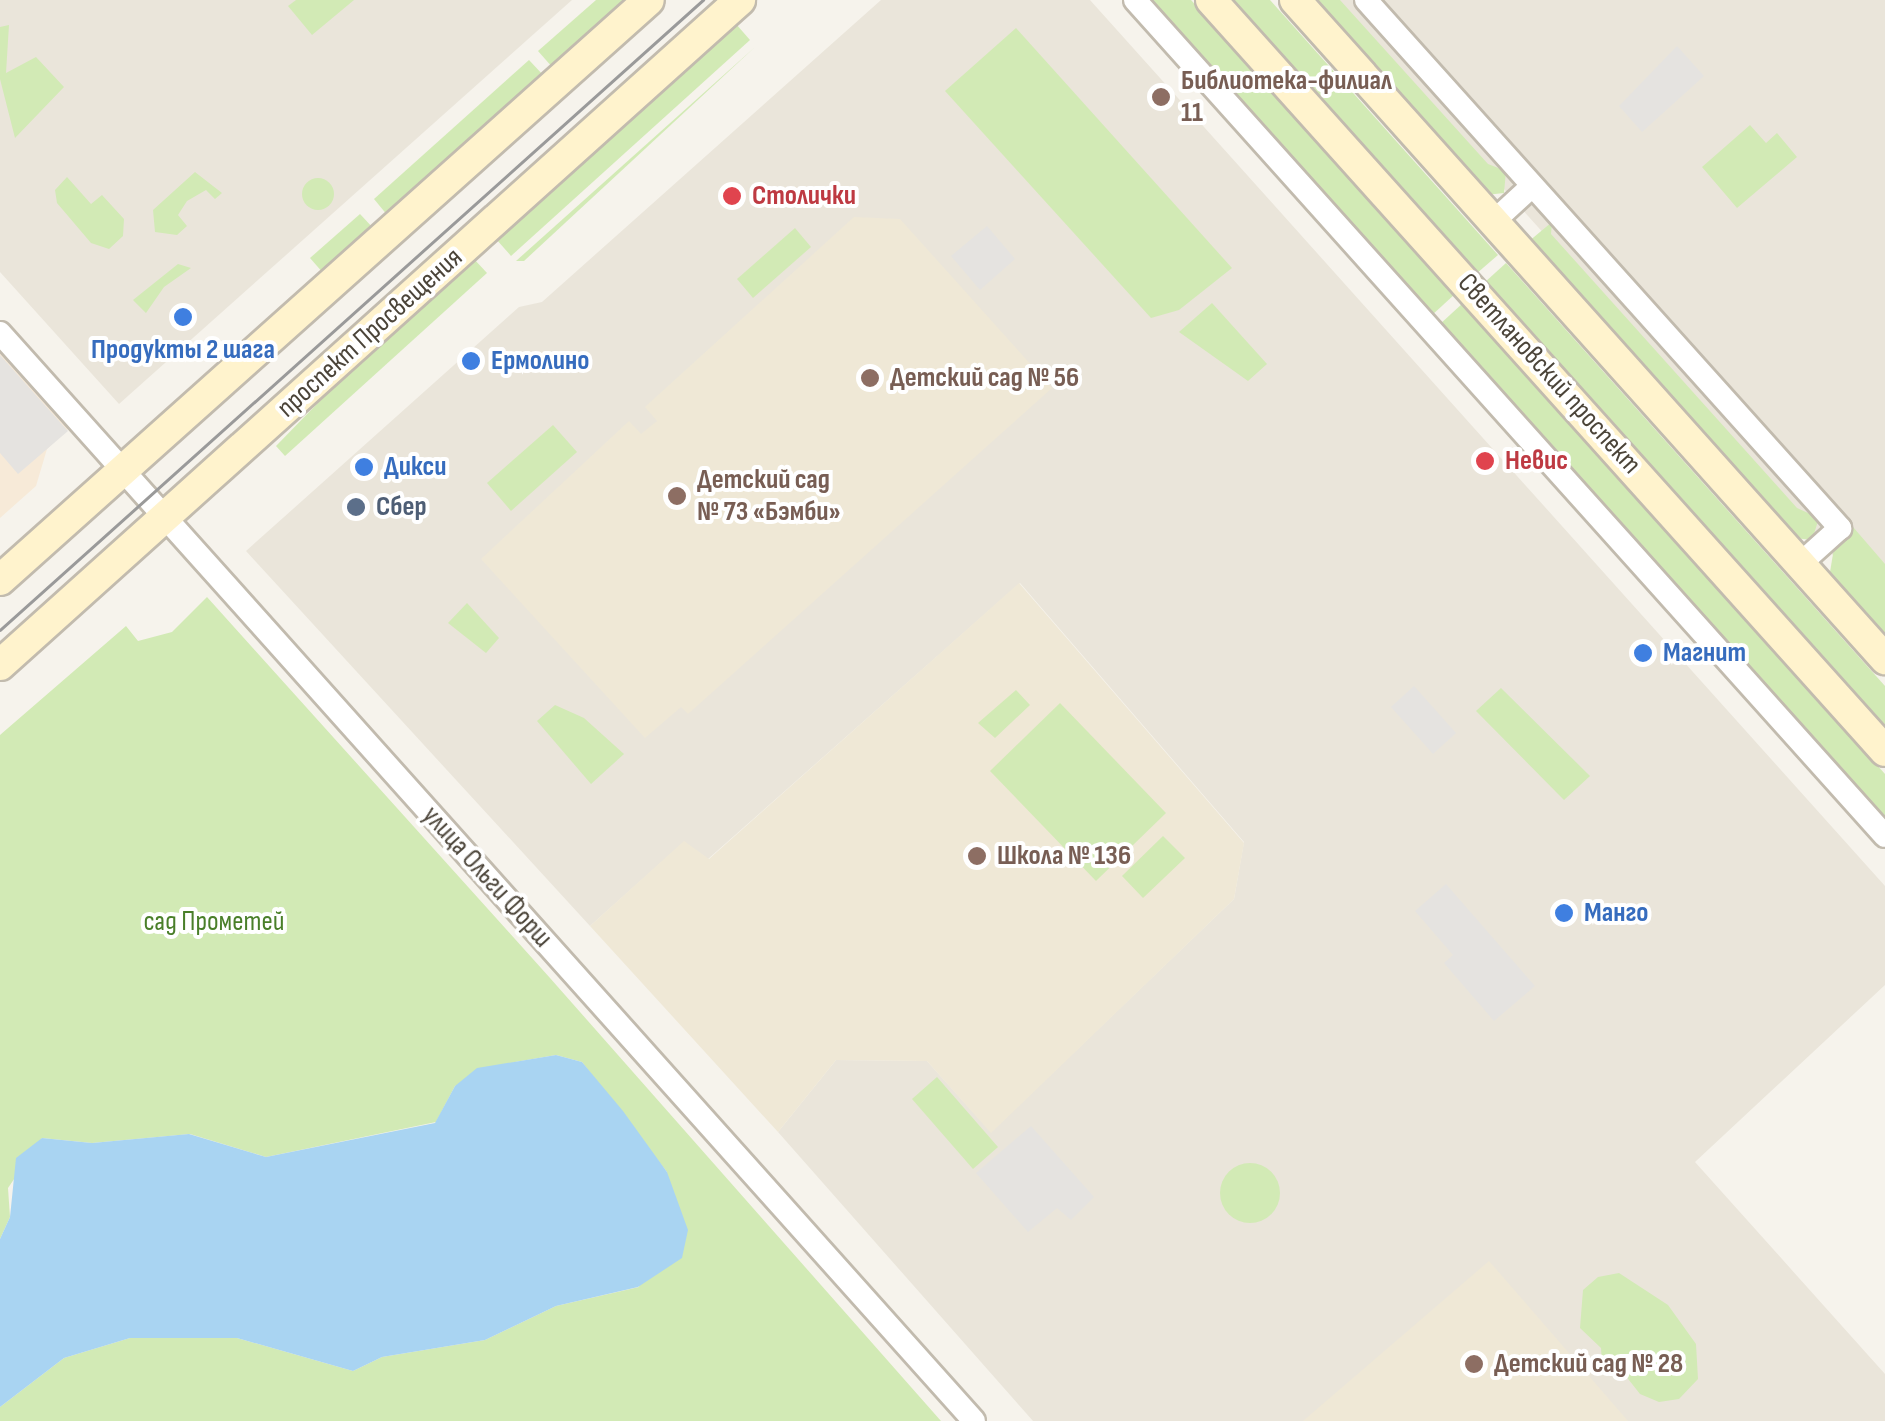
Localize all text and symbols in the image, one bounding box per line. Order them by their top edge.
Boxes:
place label: Библиотека-филиал 11 [1181,64,1392,130]
marker: Библиотека-филиал 11 [1150,86,1172,108]
place label: Столички [752,179,856,213]
marker: Столички [721,185,743,207]
street label: проспект Просвещения [271,241,469,425]
street label: Светлановский проспект [1450,267,1648,481]
marker: Продукты 2 шага [172,306,194,328]
place label: Продукты 2 шага [91,333,275,367]
place label: Ермолино [491,344,589,378]
marker: Ермолино [460,350,482,372]
place label: Детский сад № 56 [890,361,1079,395]
marker: Детский сад № 56 [859,367,881,389]
place label: Невис [1505,444,1568,478]
place label: Дикси [384,450,446,484]
marker: Невис [1474,450,1496,472]
marker: Дикси [353,456,375,478]
place label: Детский сад № 73 «Бэмби» [697,463,841,529]
marker: Детский сад № 73 «Бэмби» [666,485,688,507]
place label: Сбер [376,490,427,524]
marker: Сбер [345,496,367,518]
place label: Магнит [1663,636,1746,670]
marker: Магнит [1632,642,1654,664]
street label: улица Ольги Форш [415,799,559,955]
place label: Школа № 136 [997,839,1131,873]
marker: Школа № 136 [966,845,988,867]
place label: Манго [1584,896,1649,930]
marker: Манго [1553,902,1575,924]
park label: сад Прометей [144,905,284,939]
place label: Детский сад № 28 [1494,1347,1683,1381]
marker: Детский сад № 28 [1463,1353,1485,1375]

